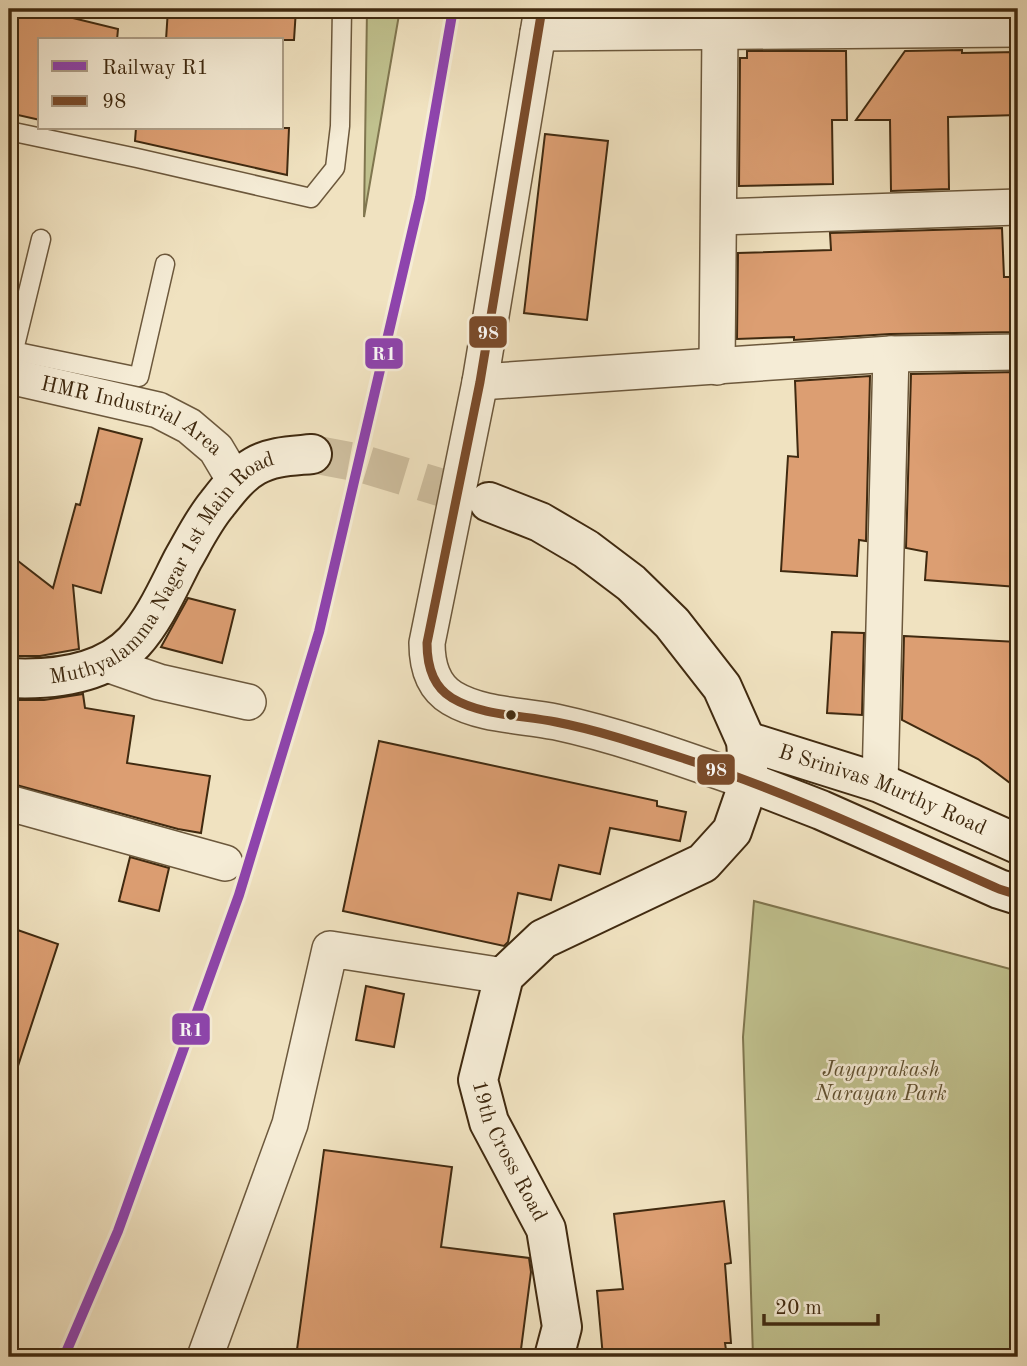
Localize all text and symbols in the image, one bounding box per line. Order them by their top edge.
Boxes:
legend [38,38,284,130]
text: Railway R1 [102,58,209,79]
text: 98 [102,92,126,113]
line badge: 98 [468,315,508,349]
text: 98 [477,325,499,344]
line badge: R1 [364,337,404,370]
text: R1 [372,346,396,365]
street label: HMR Industrial Area [39,373,226,460]
street label: Muthyalamma Nagar 1st Main Road [48,449,277,688]
unlabelled marker [504,708,518,722]
street label: B Srinivas Murthy Road [776,741,989,839]
line badge: 98 [696,753,736,786]
text: 98 [705,762,727,781]
line badge: R1 [171,1012,211,1046]
text: R1 [179,1022,203,1041]
park label: Jayaprakash Narayan Park [814,1060,947,1105]
street label: 19th Cross Road [468,1078,550,1225]
scale bar [764,1282,878,1326]
text: 20 m [775,1298,822,1319]

